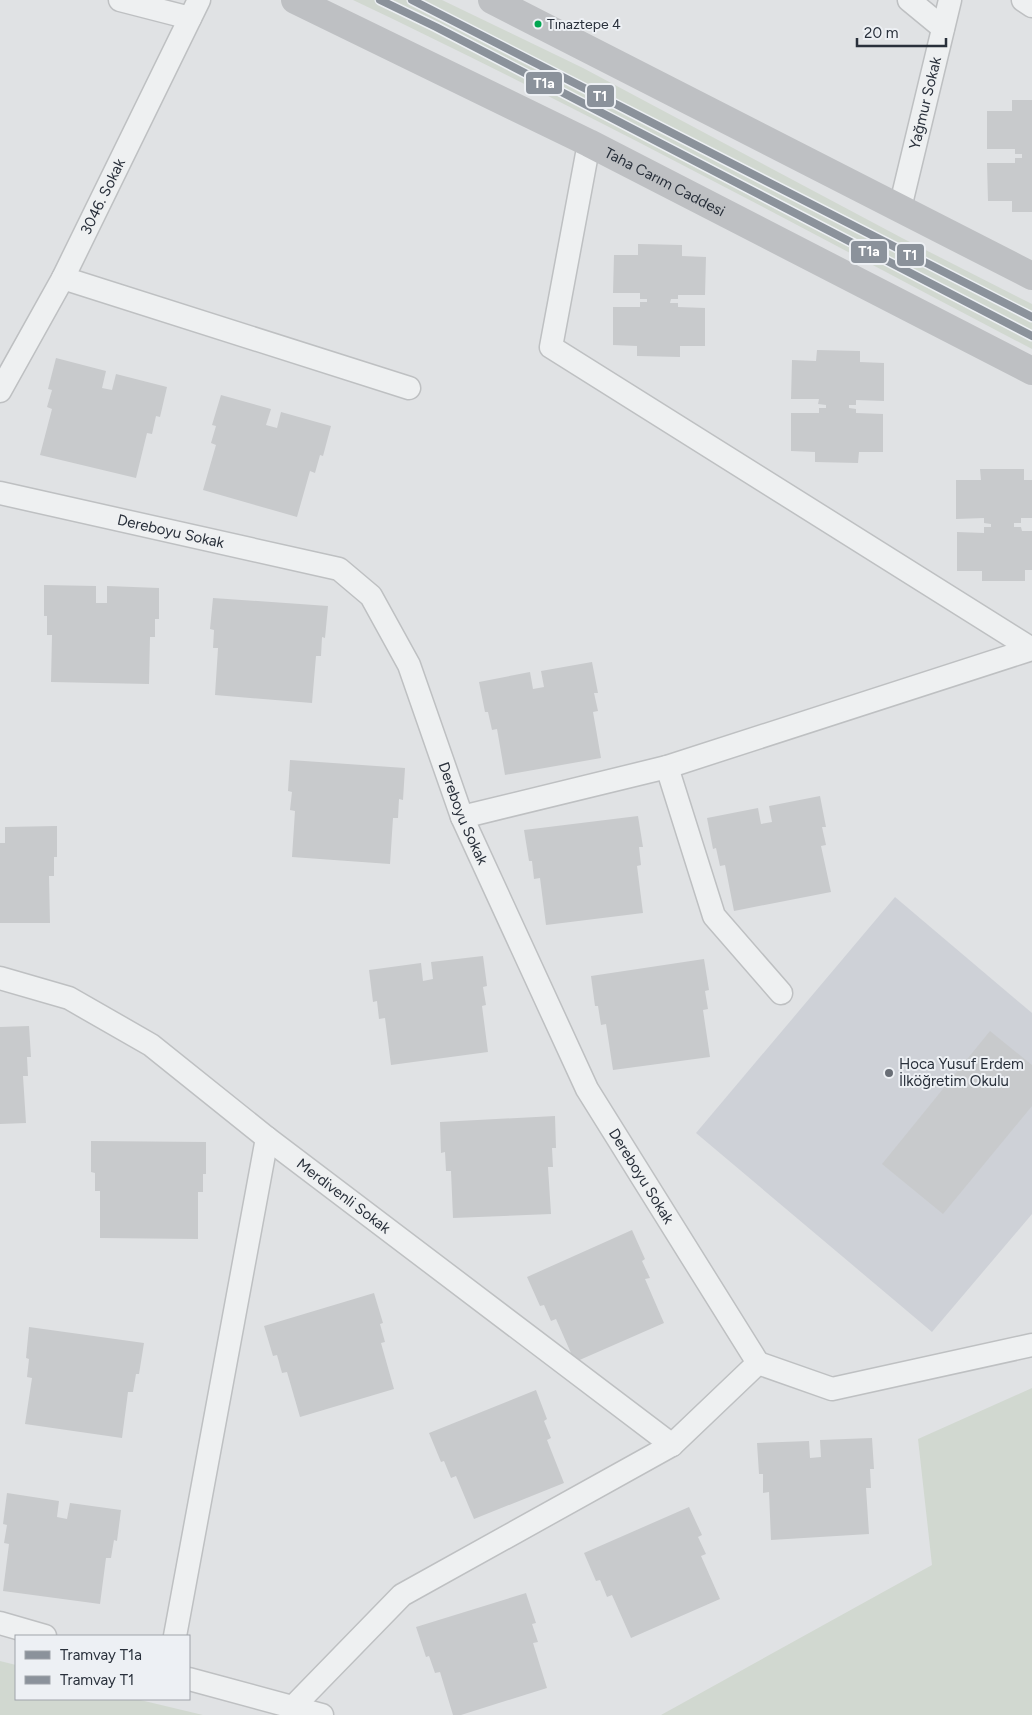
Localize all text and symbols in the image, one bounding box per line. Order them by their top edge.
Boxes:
scale bar [857,15,946,47]
place label: Tınaztepe 4 [547,16,621,33]
marker: Tınaztepe 4 [533,19,543,29]
text: 20 m [864,24,898,42]
street label: Yağmur Sokak [905,54,945,151]
line badge: T1a [525,71,563,95]
text: T1a [533,75,555,92]
line badge: T1 [586,84,615,108]
text: T1 [593,88,607,105]
street label: Taha Carım Caddesi [601,143,728,220]
street label: 3046. Sokak [77,155,129,238]
line badge: T1a [850,240,888,264]
text: T1a [858,243,880,260]
line badge: T1 [896,243,925,267]
text: T1 [903,247,917,264]
street label: Dereboyu Sokak [116,511,227,552]
street label: Dereboyu Sokak [435,760,492,868]
place label: Hoca Yusuf Erdem İlköğretim Okulu [899,1055,1024,1090]
marker: Hoca Yusuf Erdem İlköğretim Okulu [883,1067,895,1079]
street label: Dereboyu Sokak [605,1125,678,1228]
street label: Merdivenli Sokak [293,1155,395,1238]
legend [15,1635,190,1700]
text: Tramvay T1a [60,1646,142,1664]
text: Tramvay T1 [60,1671,134,1689]

